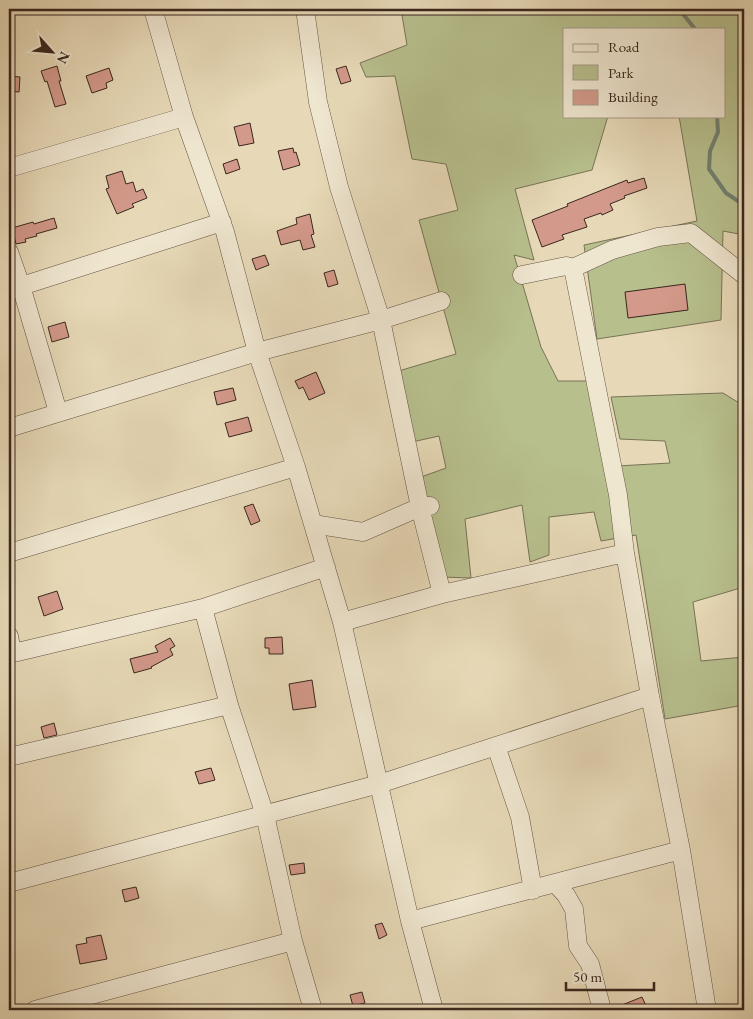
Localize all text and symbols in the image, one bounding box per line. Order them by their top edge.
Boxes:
north arrow [28,28,78,78]
legend [563,28,726,118]
text: Road [608,37,640,56]
text: N [53,49,74,68]
text: Park [608,63,635,82]
text: Building [608,87,658,106]
scale bar [566,959,653,991]
text: 50 m [573,967,602,986]

